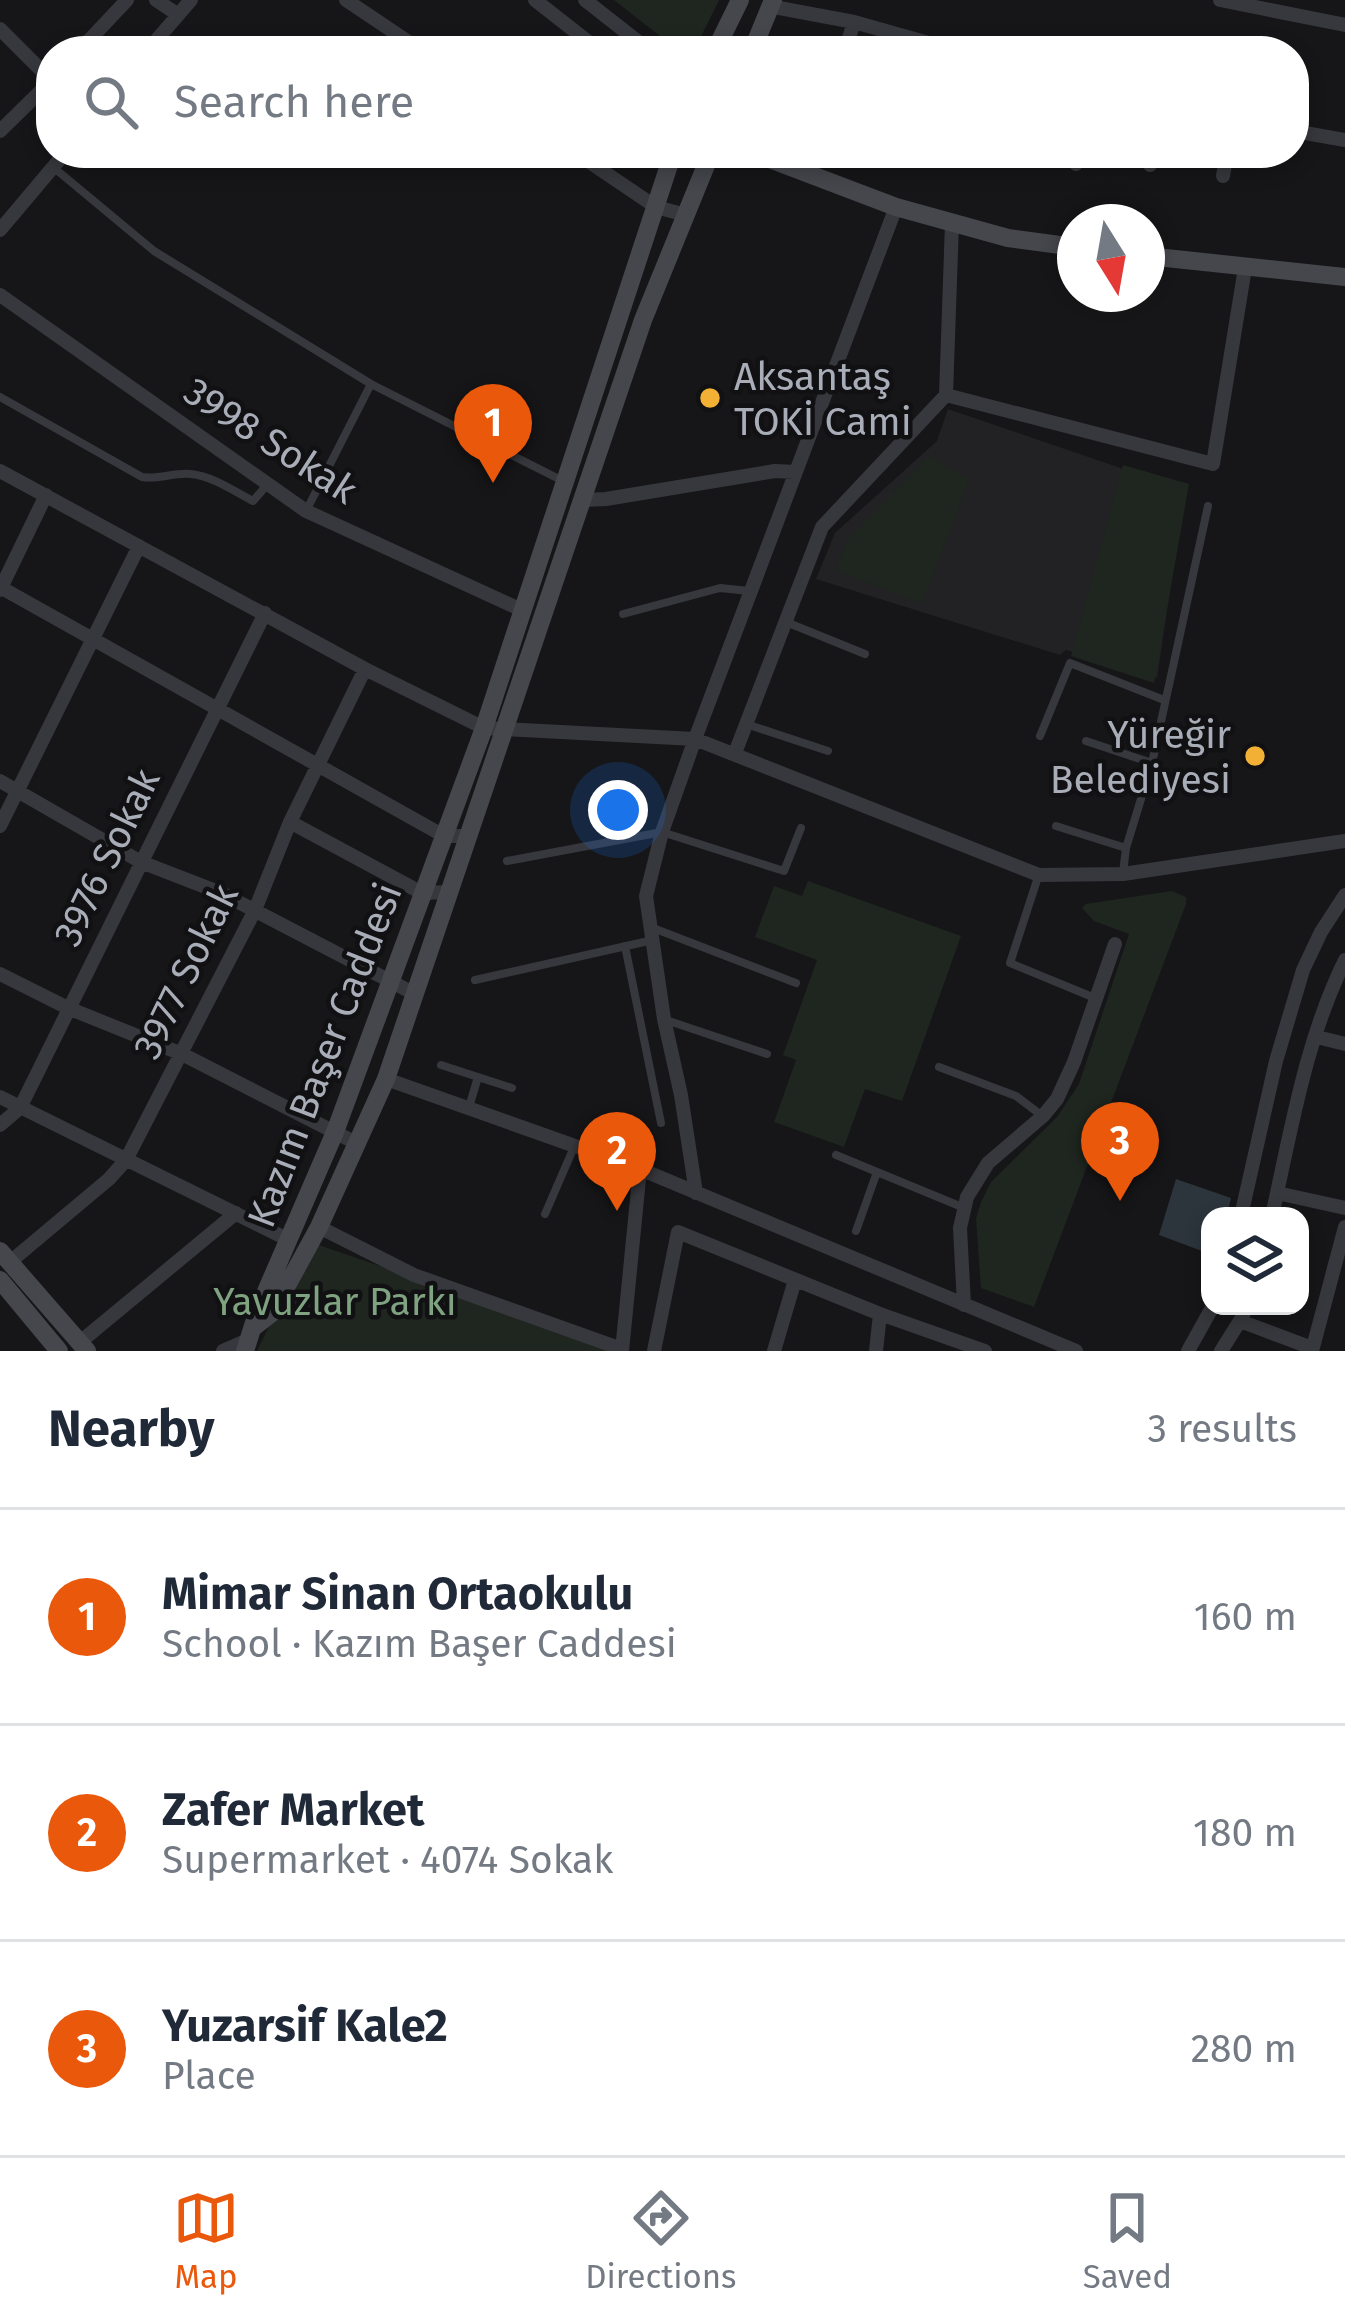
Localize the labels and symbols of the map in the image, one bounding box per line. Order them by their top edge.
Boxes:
north arrow [1057,204,1165,312]
place label: Aksantaş TOKİ Cami [734,354,912,445]
street label: 3998 Sokak [176,368,365,514]
pin: 1 [454,384,532,483]
marker: Aksantaş TOKİ Cami [697,385,723,411]
place label: Yüreğir Belediyesi [1050,712,1231,803]
marker: Yüreğir Belediyesi [1242,743,1268,769]
street label: 3976 Sokak [44,761,169,953]
your location [588,780,648,840]
street label: 3977 Sokak [124,877,248,1066]
street label: Kazım Başer Caddesi [238,877,412,1234]
pin: 3 [1081,1102,1159,1201]
pin: 2 [578,1112,656,1211]
park label: Yavuzlar Parkı [213,1279,457,1325]

